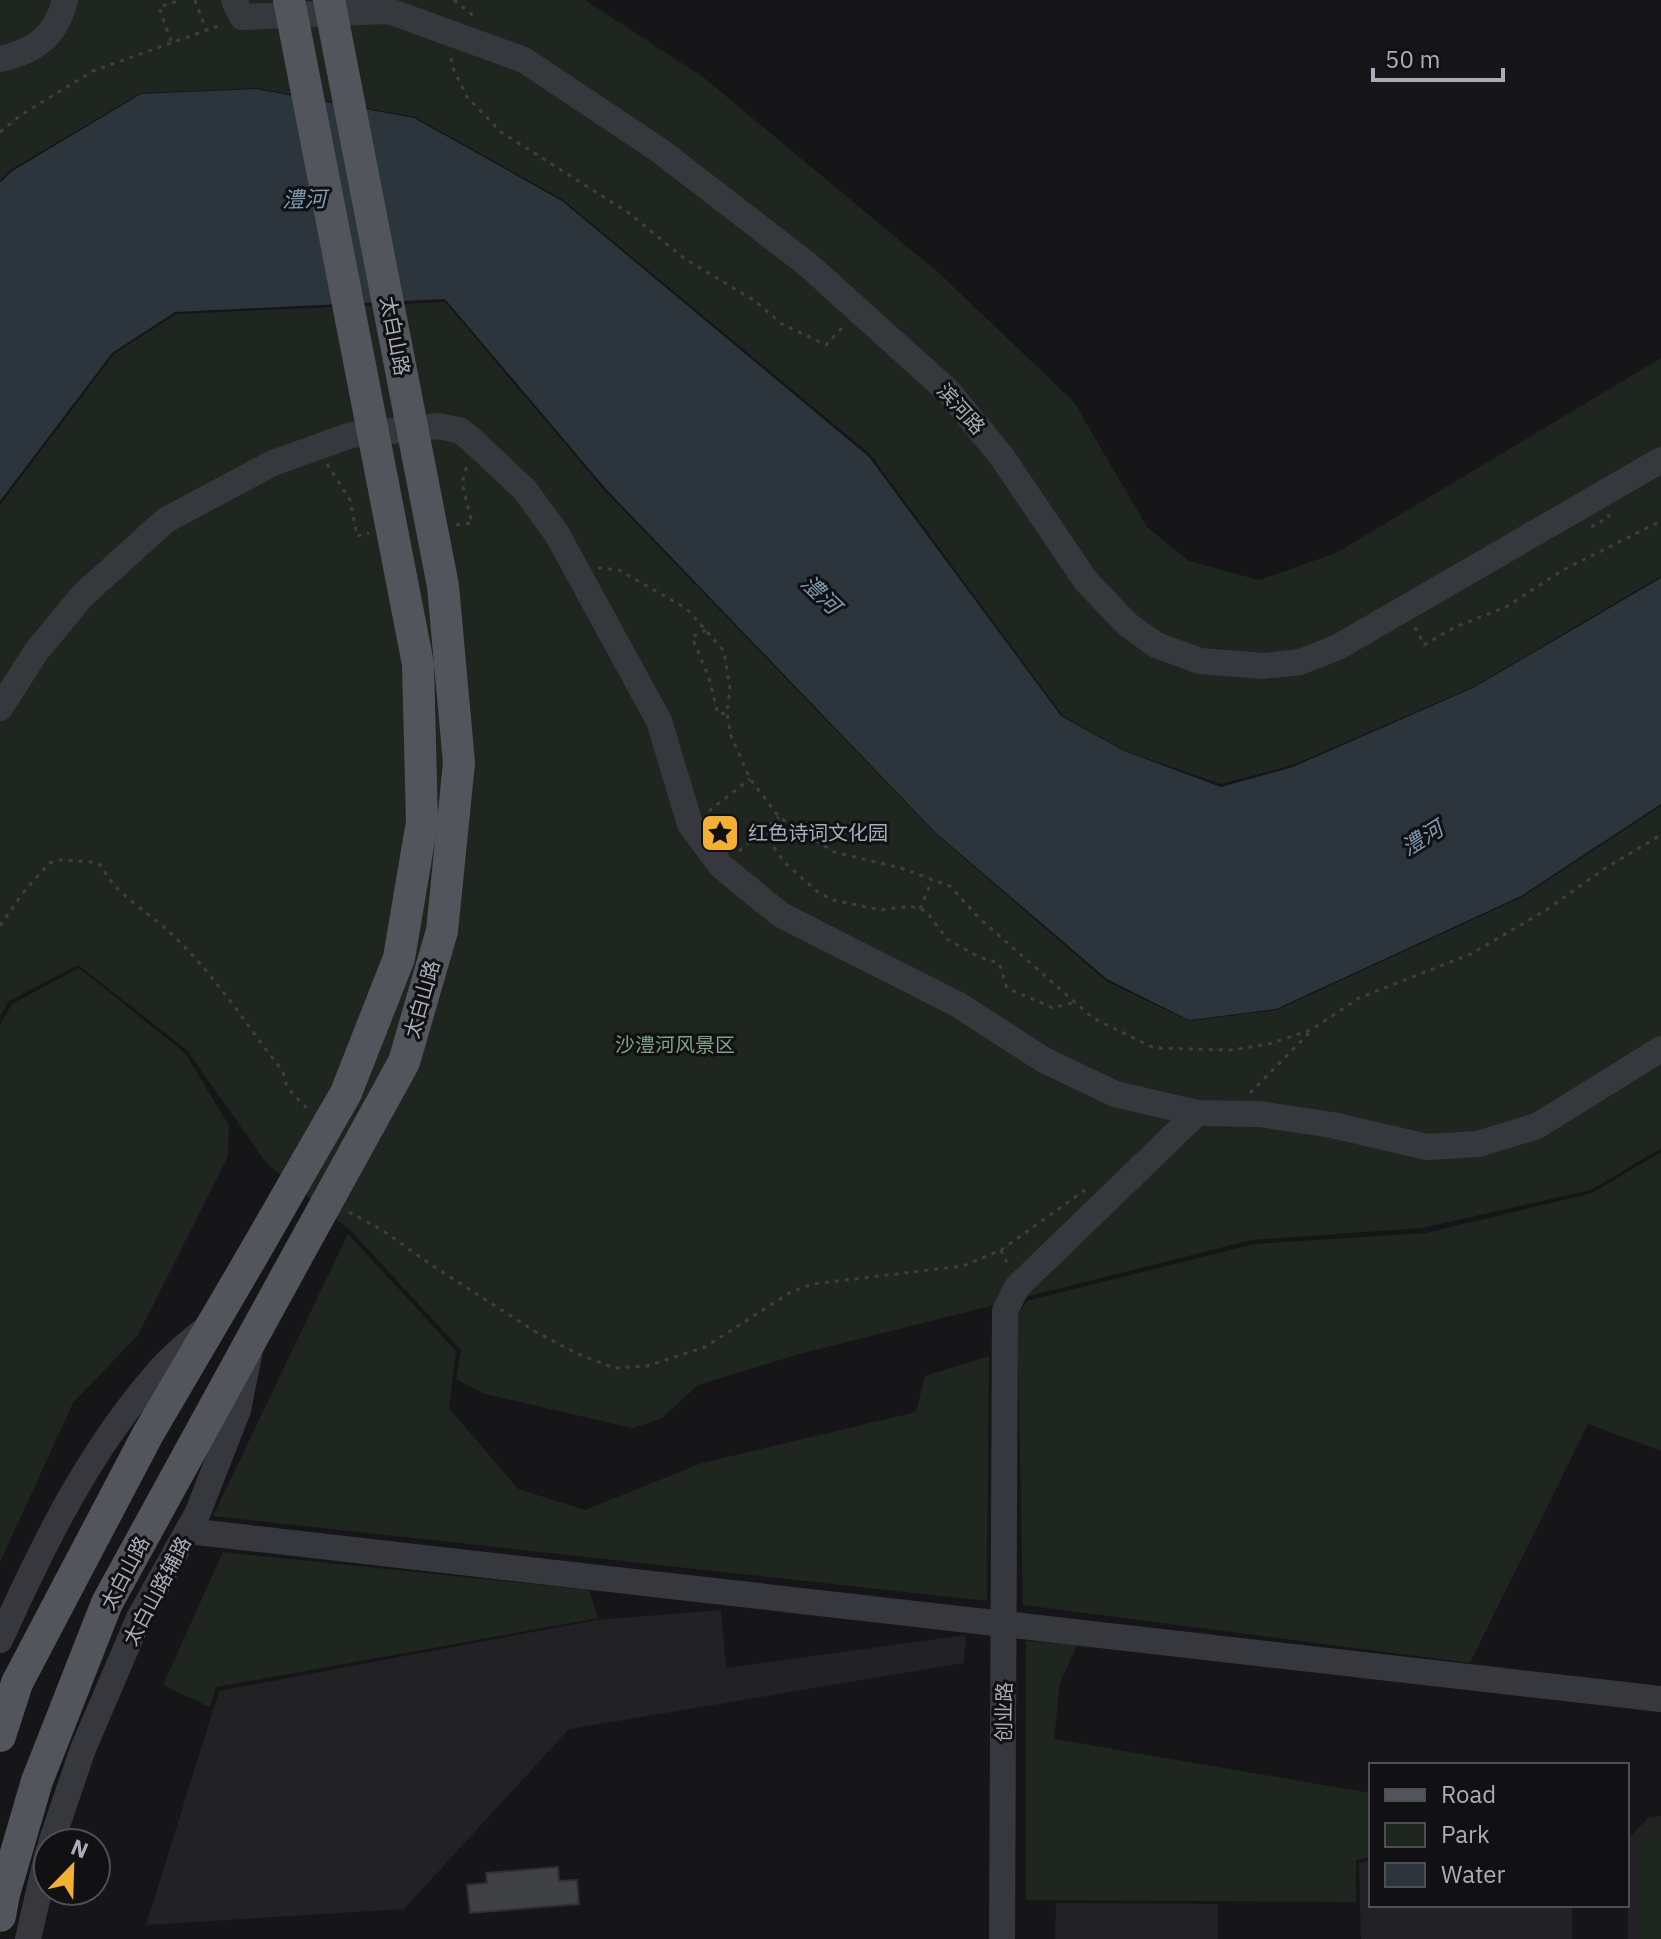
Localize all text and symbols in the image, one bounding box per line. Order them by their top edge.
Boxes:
scale bar [1373,32,1503,82]
text: 50 m [1385,43,1440,75]
water label: 澧河 [282,184,330,213]
street label: 太白山路 [375,294,416,378]
street label: 滨河路 [931,377,991,440]
water label: 澧河 [795,568,850,622]
place icon: 红色诗词文化园 [699,812,741,854]
water label: 澧河 [1395,812,1451,862]
place label: 红色诗词文化园 [748,819,888,846]
street label: 太白山路 [398,957,446,1041]
park label: 沙澧河风景区 [615,1031,735,1058]
street label: 太白山路 [94,1531,155,1614]
street label: 太白山路辅路 [116,1531,197,1650]
street label: 创业路 [989,1682,1018,1742]
legend [1369,1763,1629,1907]
text: Road [1441,1778,1496,1810]
text: Park [1441,1818,1490,1850]
north arrow [32,1827,112,1907]
text: N [67,1832,93,1865]
text: Water [1441,1858,1505,1890]

